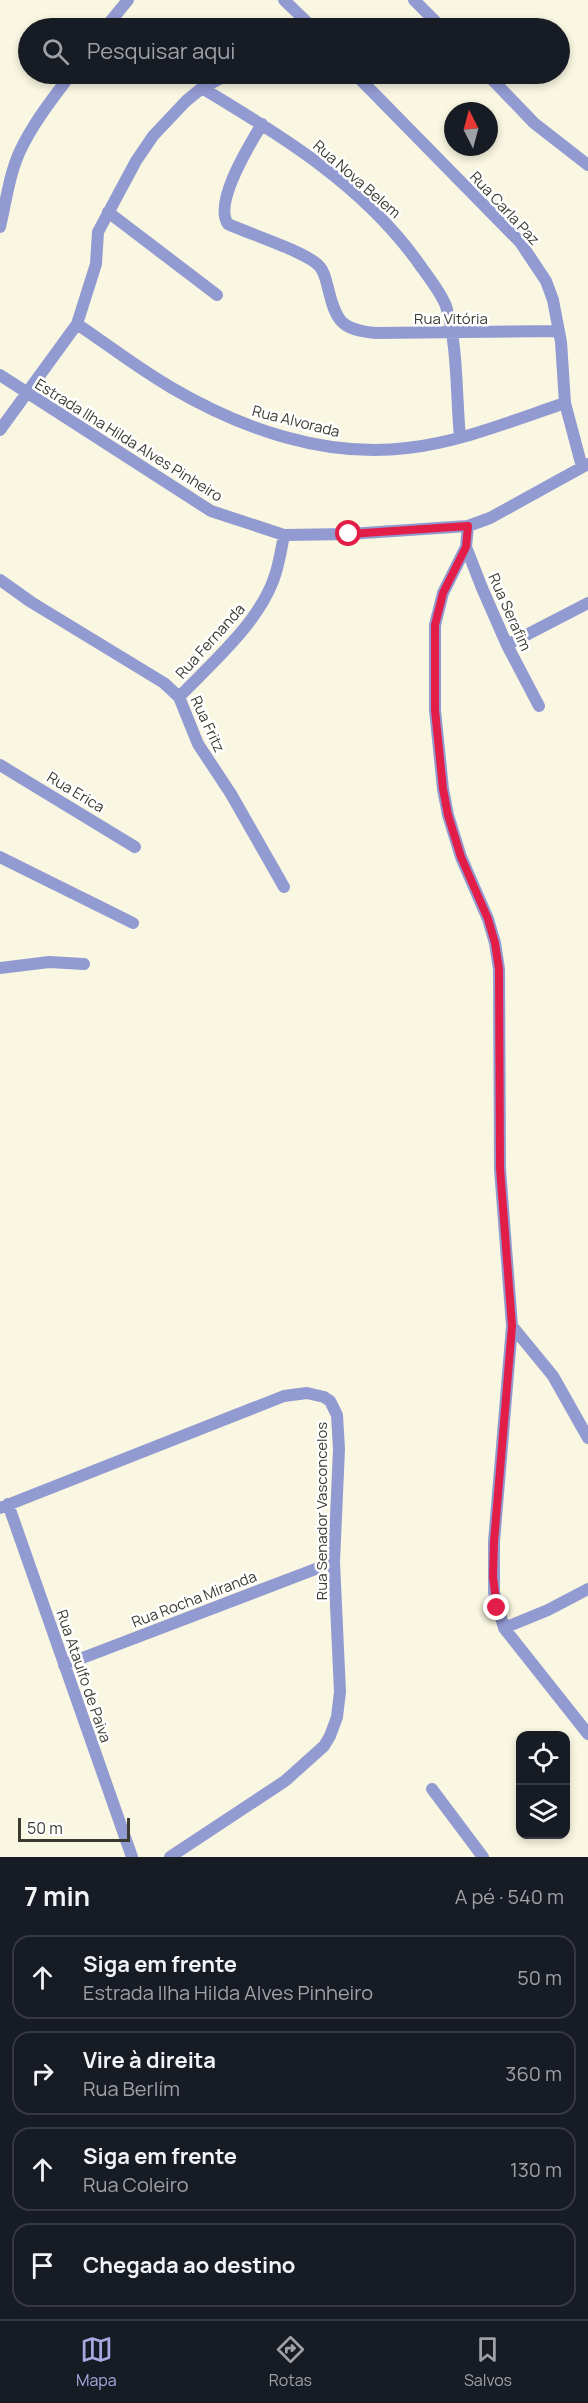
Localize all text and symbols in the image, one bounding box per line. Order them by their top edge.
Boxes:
search box [18,18,570,84]
icon: search [39,35,72,68]
text: Pesquisar aqui [87,36,235,66]
north arrow [444,102,498,156]
street label: Rua Nova Belem [309,135,405,223]
street label: Rua Carla Paz [465,166,545,250]
street label: Rua Vitória [414,308,488,329]
street label: Estrada Ilha Hilda Alves Pinheiro [31,373,227,507]
street label: Rua Alvorada [250,400,342,442]
route start [335,520,361,546]
street label: Rua Serafim [484,570,536,654]
street label: Rua Fernanda [171,599,249,683]
street label: Rua Fritz [186,692,230,756]
street label: Rua Erica [43,767,109,817]
street label: Rua Senador Vasconcelos [311,1422,332,1600]
street label: Rua Rocha Miranda [129,1566,259,1632]
route end [483,1594,509,1620]
street label: Rua Ataulfo de Paiva [51,1607,117,1745]
map controls [516,1731,570,1839]
button: locate [516,1731,570,1785]
button: layers [516,1785,570,1839]
scale bar [18,1815,130,1842]
text: 50 m [27,1817,63,1839]
text: 7 min [24,1878,90,1914]
text: A pé · 540 m [455,1883,564,1910]
text: Siga em frente [83,1949,237,1979]
icon: ahead [26,1961,59,1994]
text: 50 m [517,1964,562,1991]
text: Estrada Ilha Hilda Alves Pinheiro [83,1979,373,2006]
text: Vire à direita [83,2045,216,2075]
icon: right [26,2057,59,2090]
text: 360 m [505,2060,562,2087]
text: Rua Berlím [83,2075,180,2102]
text: Siga em frente [83,2141,237,2171]
icon: ahead [26,2153,59,2186]
text: 130 m [510,2156,562,2183]
text: Rua Coleiro [83,2171,189,2198]
icon: arrive [26,2249,59,2282]
text: Chegada ao destino [83,2250,295,2280]
tab: Mapa [76,2333,117,2391]
tab: Rotas [269,2333,312,2391]
tab: Salvos [464,2333,512,2391]

